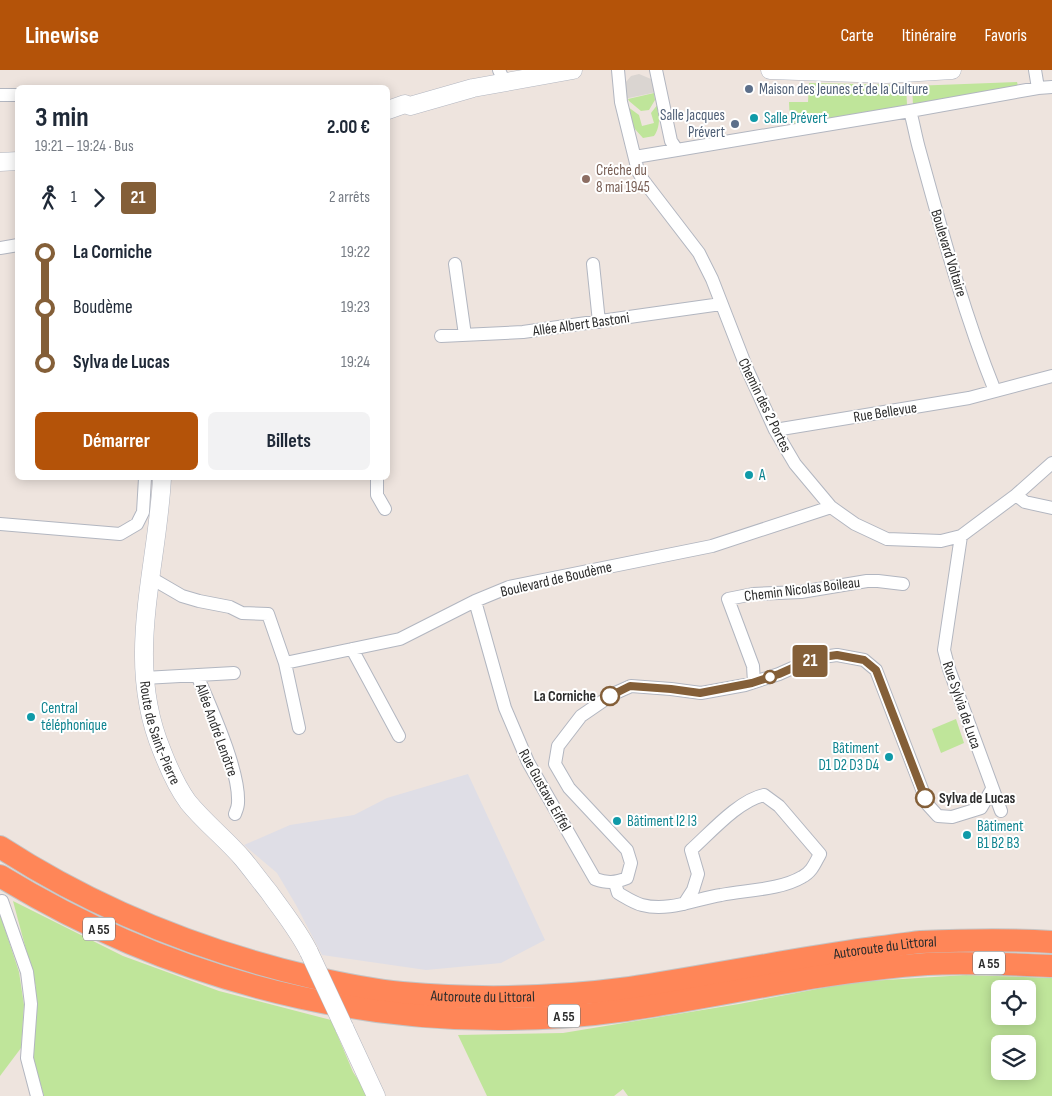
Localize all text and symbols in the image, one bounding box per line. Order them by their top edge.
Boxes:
text: Linewise [25,21,99,50]
text: Carte [840,25,874,46]
text: Itinéraire [902,25,956,46]
text: Favoris [984,25,1027,46]
place label: Maison des Jeunes et de la Culture [759,80,928,99]
marker: Maison des Jeunes et de la Culture [743,83,755,95]
text: 3 min [35,101,89,134]
place label: Salle Jacques Prévert [660,106,725,142]
place label: Salle Prévert [764,109,828,128]
marker: Salle Prévert [748,112,760,124]
text: 2.00 € [327,116,370,139]
marker: Salle Jacques Prévert [729,118,741,130]
text: 19:21 – 19:24 · Bus [35,137,134,156]
place label: Créche du 8 mai 1945 [596,161,650,197]
marker: Créche du 8 mai 1945 [580,173,592,185]
icon: walk [35,184,63,212]
icon: forward [85,184,113,212]
text: 21 [131,187,146,208]
text: 1 [71,188,77,207]
text: 2 arrêts [329,188,370,207]
street label: Boulevard Voltaire [926,207,971,299]
text: La Corniche [73,241,152,264]
text: 19:22 [341,243,370,262]
text: Boudème [73,296,133,319]
text: 19:23 [341,298,370,317]
street label: Allée Albert Bastoni [530,308,631,341]
text: Sylva de Lucas [73,351,170,374]
text: 19:24 [341,353,370,372]
street label: Chemin des 2 Portes [734,355,796,455]
street label: Rue Bellevue [852,398,918,427]
button: Démarrer [35,412,198,470]
button: Billets [208,412,370,470]
place label: A [758,466,766,485]
marker: A [743,469,755,481]
street label: Boulevard de Boudème [499,557,614,602]
street label: Chemin Nicolas Boileau [743,573,861,606]
line badge: 21 [788,645,832,677]
text: 21 [803,650,817,671]
street label: Rue Sylvia de Luca [938,659,985,752]
unlabelled marker [763,670,777,684]
street label: Route de Saint-Pierre [135,680,185,788]
street label: Allée André Lenôtre [191,680,242,779]
marker: La Corniche [600,686,620,706]
place label: La Corniche [534,687,596,706]
place label: Central téléphonique [41,699,107,735]
marker: Central téléphonique [25,711,37,723]
place label: Bâtiment D1 D2 D3 D4 [818,739,879,775]
street label: Rue Gustave Eiffel [514,746,575,835]
marker: Bâtiment D1 D2 D3 D4 [883,751,895,763]
marker: Sylva de Lucas [915,788,935,808]
place label: Sylva de Lucas [939,789,1016,808]
place label: Bâtiment I2 I3 [627,812,697,831]
marker: Bâtiment I2 I3 [611,815,623,827]
place label: Bâtiment B1 B2 B3 [977,817,1024,853]
marker: Bâtiment B1 B2 B3 [961,829,973,841]
road number: A 55 [83,918,115,941]
street label: Autoroute du Littoral [831,932,937,964]
road number: A 55 [973,951,1005,974]
map controls [991,980,1036,1080]
button: locate [991,980,1036,1025]
street label: Autoroute du Littoral [429,986,535,1007]
road number: A 55 [548,1004,580,1028]
button: layers [991,1035,1036,1080]

